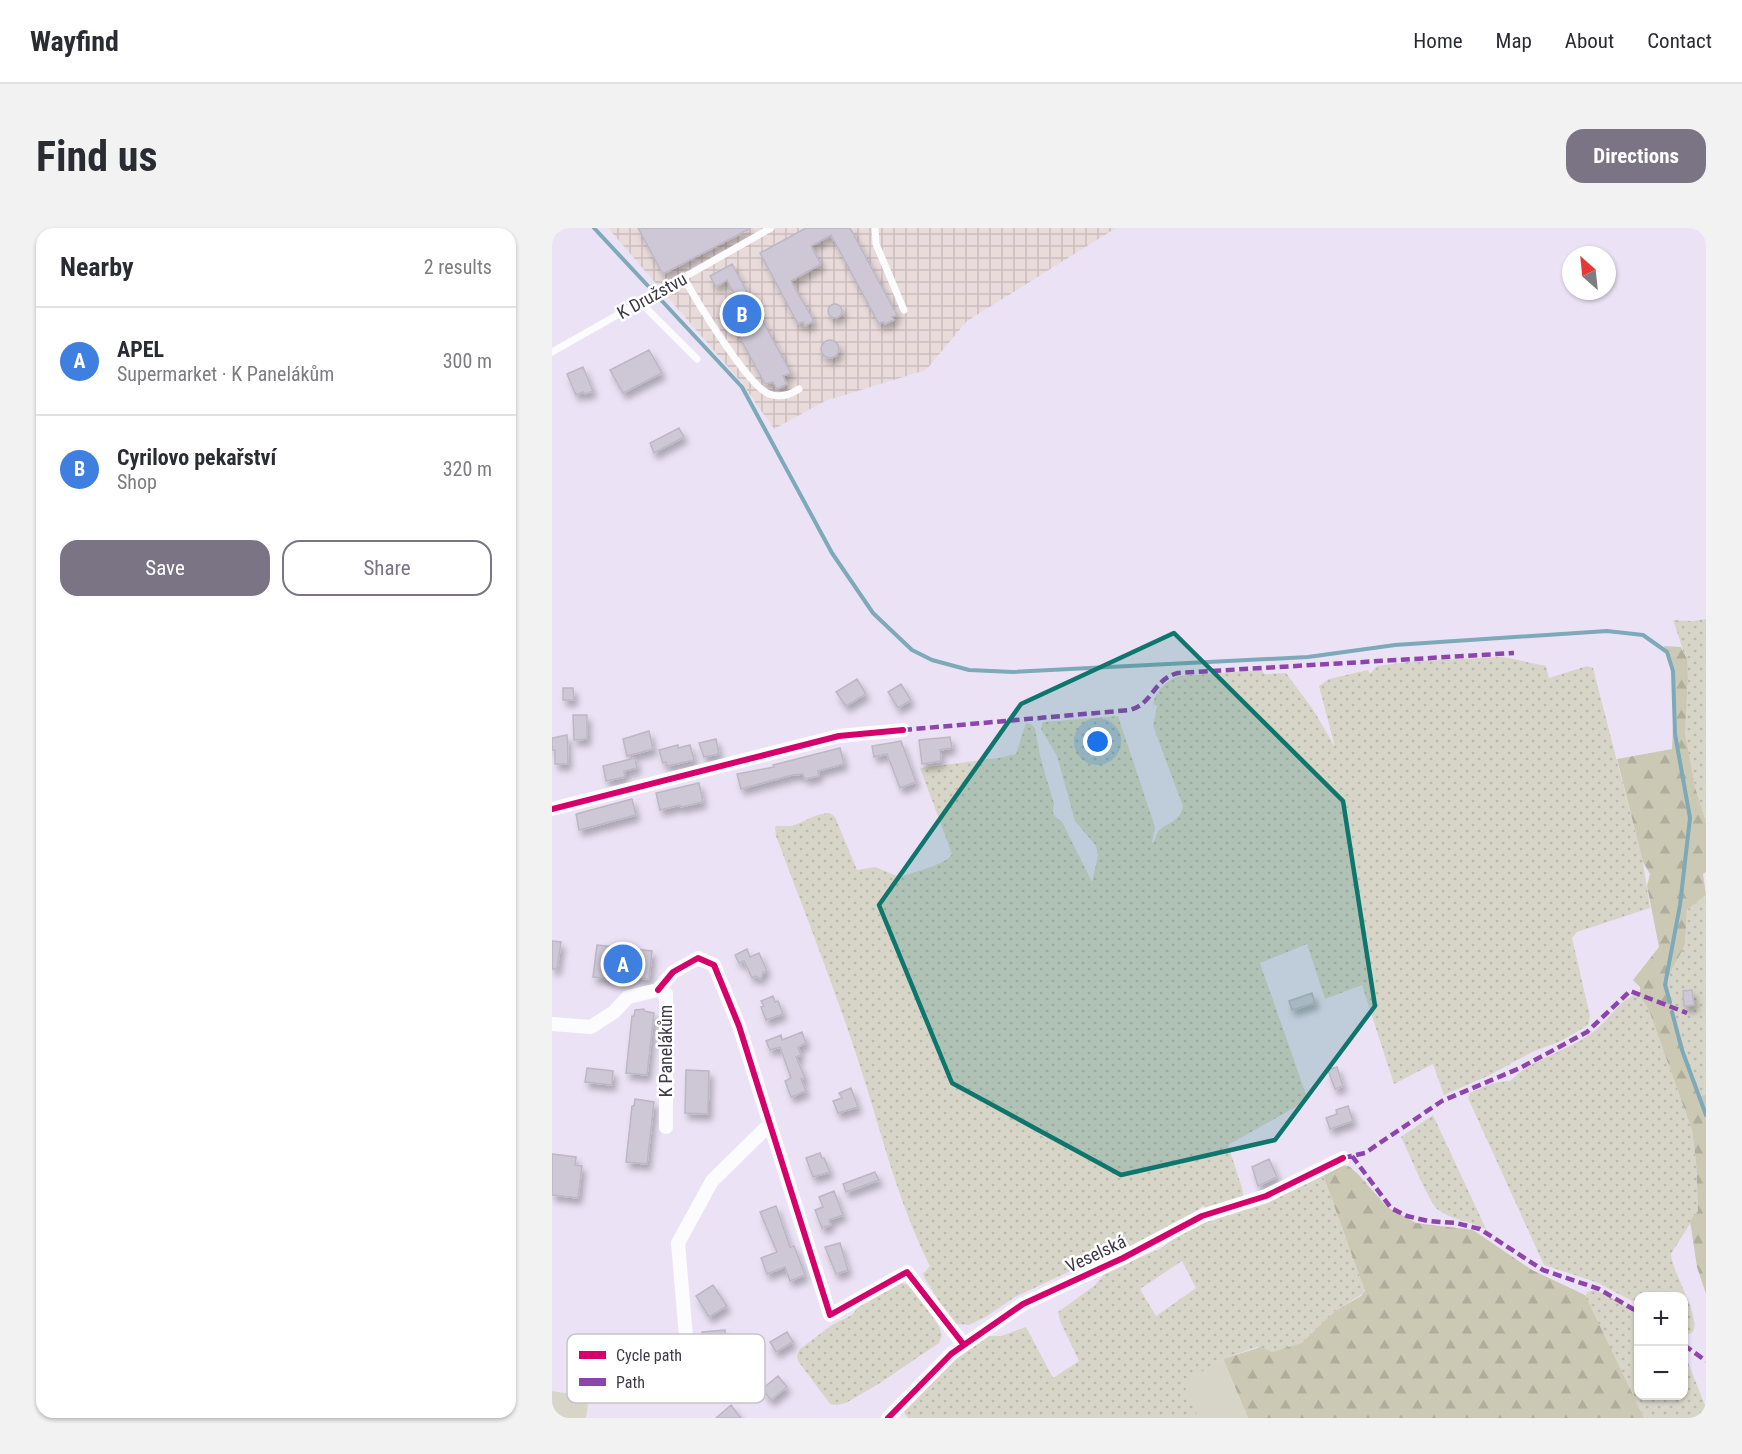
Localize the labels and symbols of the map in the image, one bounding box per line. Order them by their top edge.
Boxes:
north arrow [1562,246,1616,300]
street label: K Družstvu [613,268,690,323]
pin: B [722,292,762,337]
your location [1083,727,1112,756]
pin: A [604,942,642,986]
street label: K Panelákům [655,1005,676,1097]
street label: Veselská [1062,1231,1129,1277]
legend [567,1334,765,1403]
text: Cycle path [616,1346,682,1365]
text: Path [616,1373,645,1392]

